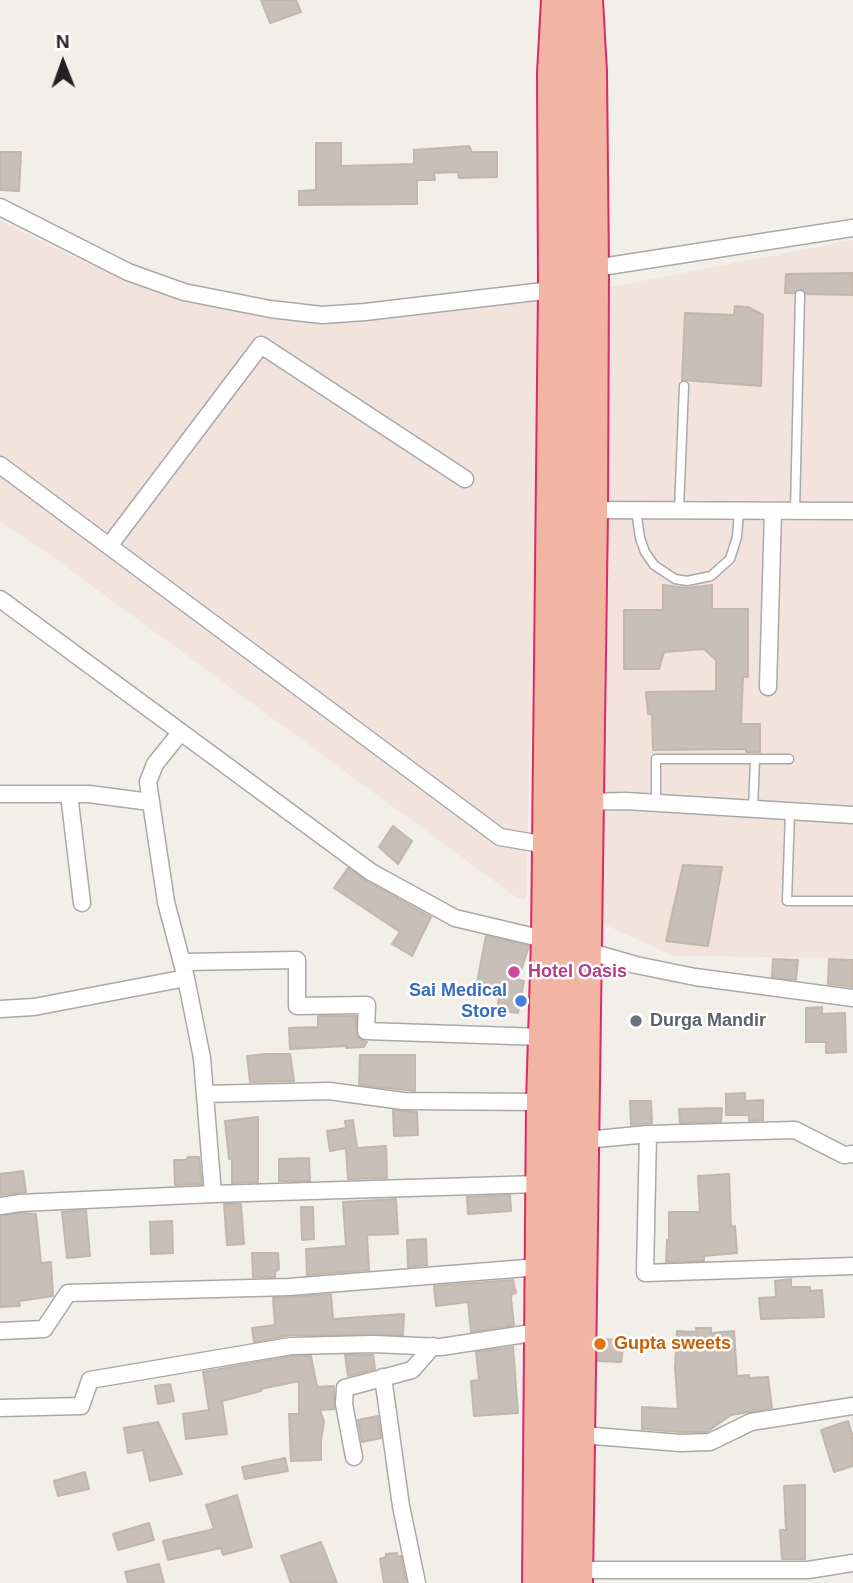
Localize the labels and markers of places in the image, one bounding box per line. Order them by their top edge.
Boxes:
place label: Hotel Oasis [528,961,627,983]
marker: Hotel Oasis [506,964,522,980]
place label: Sai Medical Store [409,980,507,1023]
marker: Sai Medical Store [513,993,529,1009]
place label: Durga Mandir [650,1010,766,1032]
marker: Durga Mandir [628,1013,644,1029]
place label: Gupta sweets [614,1333,731,1355]
marker: Gupta sweets [592,1336,608,1352]

